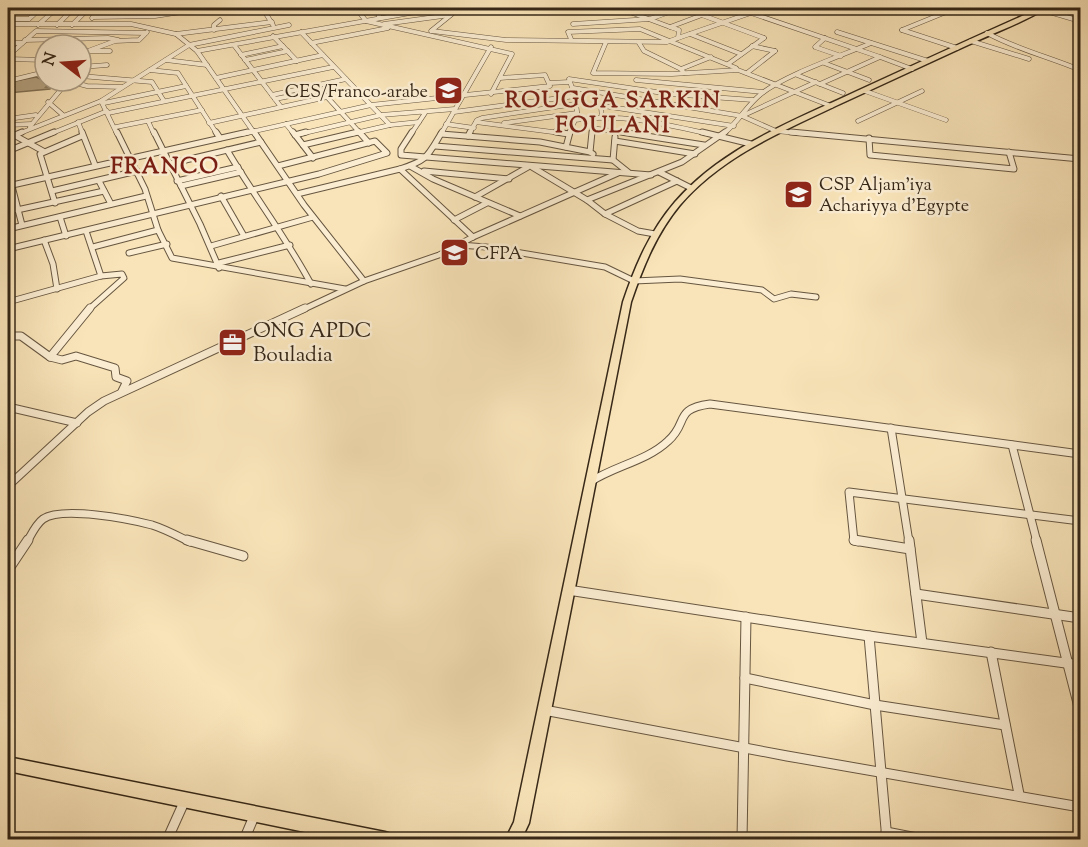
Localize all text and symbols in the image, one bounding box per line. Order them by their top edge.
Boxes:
north arrow [33,33,93,93]
text: N [38,50,64,69]
school or university icon: CES/Franco-arabe [433,75,465,107]
place label: CES/Franco-arabe [285,80,428,106]
district label: ROUGGA SARKIN FOULANI [505,86,721,143]
district label: FRANCO [111,152,219,184]
place label: CSP Aljam'iya Achariyya d'Egypte [819,173,969,220]
school or university icon: CSP Aljam'iya Achariyya d'Egypte [782,178,814,210]
school or university icon: CFPA [438,237,470,269]
place label: CFPA [475,242,523,268]
place label: ONG APDC Bouladia [253,317,371,371]
office icon: ONG APDC Bouladia [216,326,248,358]

